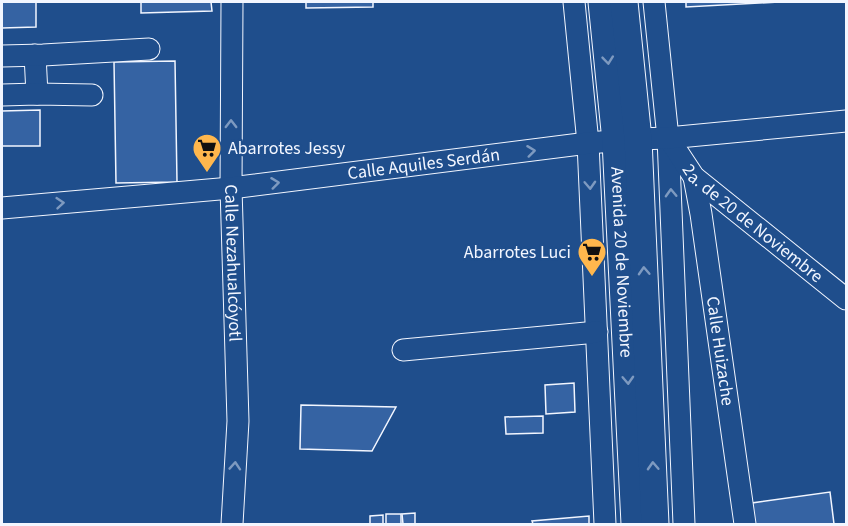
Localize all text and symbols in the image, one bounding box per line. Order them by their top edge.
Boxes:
one-way arrow [601,55,614,64]
one-way arrow [225,120,237,129]
supermarket icon: Abarrotes Jessy [191,132,223,174]
place label: Abarrotes Jessy [228,136,346,161]
street label: Calle Aquiles Serdán [346,142,501,186]
one-way arrow [526,145,535,157]
street label: 2a. de 20 de Noviembre [676,159,828,289]
street label: Avenida 20 de Noviembre [604,166,639,358]
one-way arrow [270,177,279,190]
one-way arrow [584,181,597,190]
street label: Calle Nezahualcóyotl [218,184,248,342]
one-way arrow [664,189,677,198]
one-way arrow [55,197,64,210]
supermarket icon: Abarrotes Luci [576,236,608,278]
place label: Abarrotes Luci [464,240,571,265]
one-way arrow [638,267,650,276]
street label: Calle Huizache [700,295,740,407]
one-way arrow [622,375,635,384]
one-way arrow [229,462,242,471]
one-way arrow [646,462,659,471]

